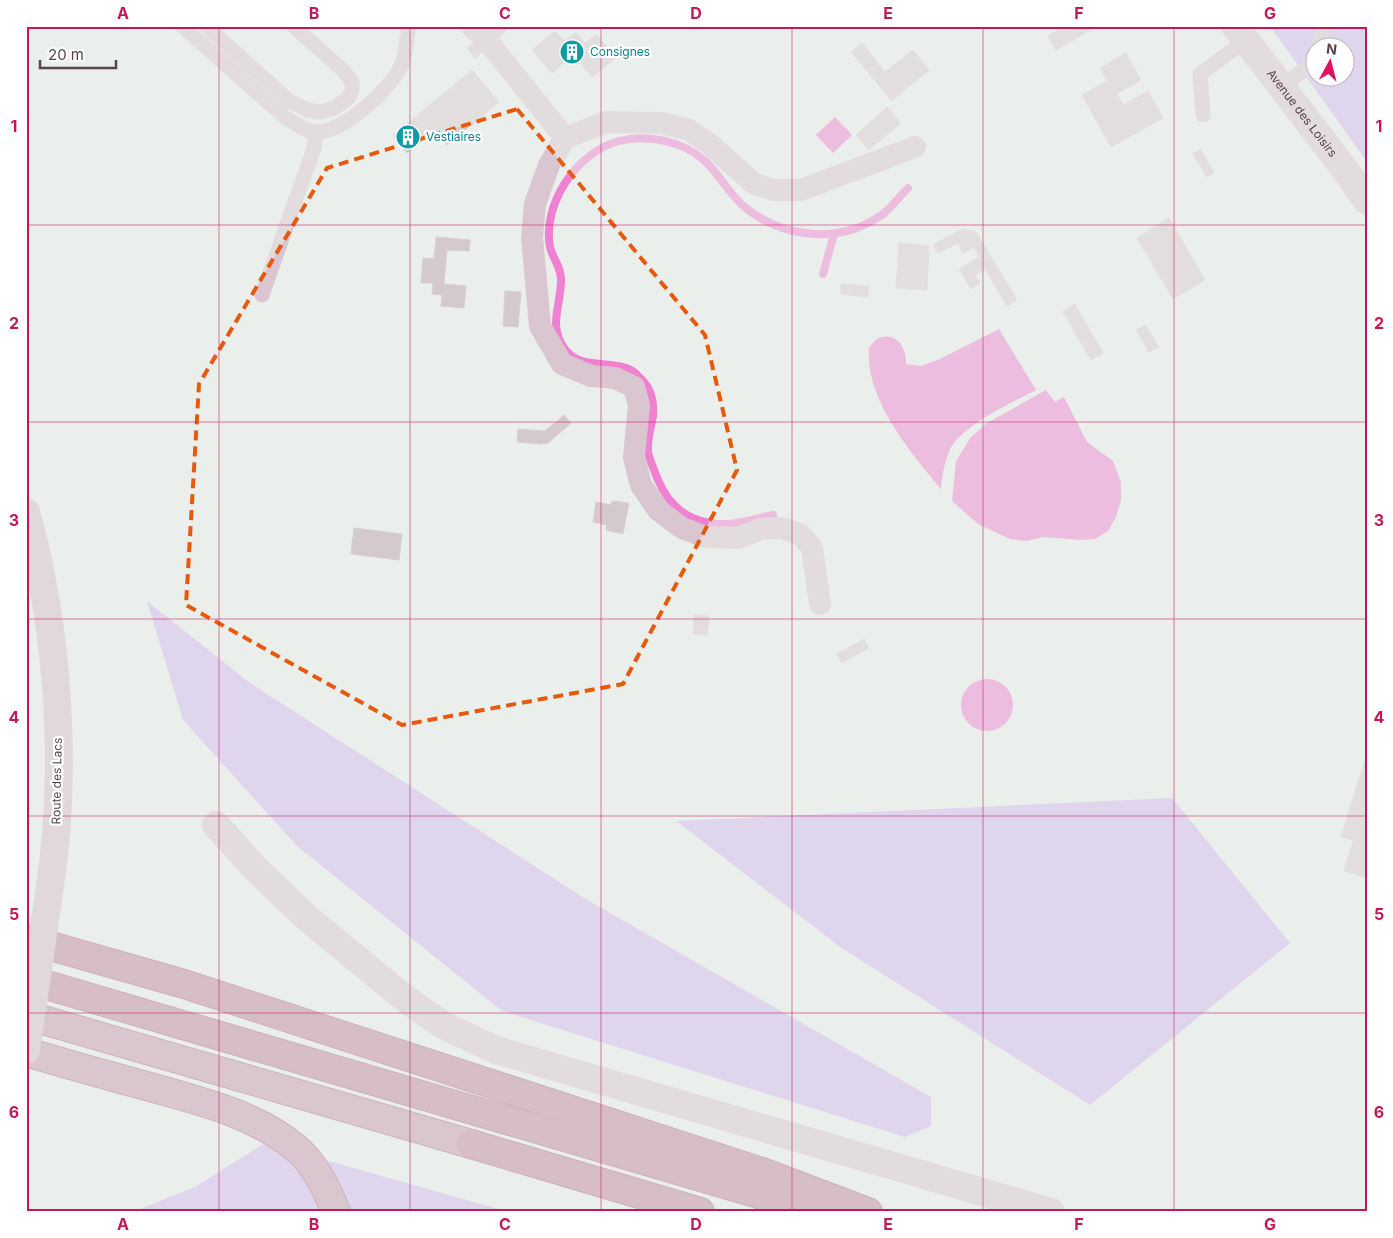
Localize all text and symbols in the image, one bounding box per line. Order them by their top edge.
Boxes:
text: A [117,3,129,23]
text: B [309,3,319,23]
text: C [499,3,511,23]
text: D [690,3,702,23]
text: E [883,3,893,23]
text: F [1074,3,1084,23]
text: G [1264,3,1276,23]
scale bar [40,38,116,70]
north arrow [1306,38,1356,88]
building icon: Consignes [559,39,585,65]
text: N [1325,40,1338,58]
place label: Consignes [590,44,650,59]
text: 20 m [48,45,84,64]
street label: Avenue des Loisirs [1264,66,1341,160]
text: 1 [11,116,17,136]
text: 1 [1376,116,1382,136]
building icon: Vestiaires [395,124,421,150]
place label: Vestiaires [426,129,481,144]
text: 2 [9,313,19,333]
text: 2 [1374,313,1384,333]
text: 3 [9,510,19,530]
text: 3 [1374,510,1384,530]
text: 4 [9,707,20,727]
text: 4 [1374,707,1385,727]
street label: Route des Lacs [48,737,65,825]
text: 5 [9,904,19,924]
text: 5 [1374,904,1384,924]
text: 6 [9,1102,19,1122]
text: 6 [1374,1102,1384,1122]
text: A [117,1214,129,1234]
text: B [309,1214,319,1234]
text: C [499,1214,511,1234]
text: D [690,1214,702,1234]
text: E [883,1214,893,1234]
text: F [1074,1214,1084,1234]
text: G [1264,1214,1276,1234]

